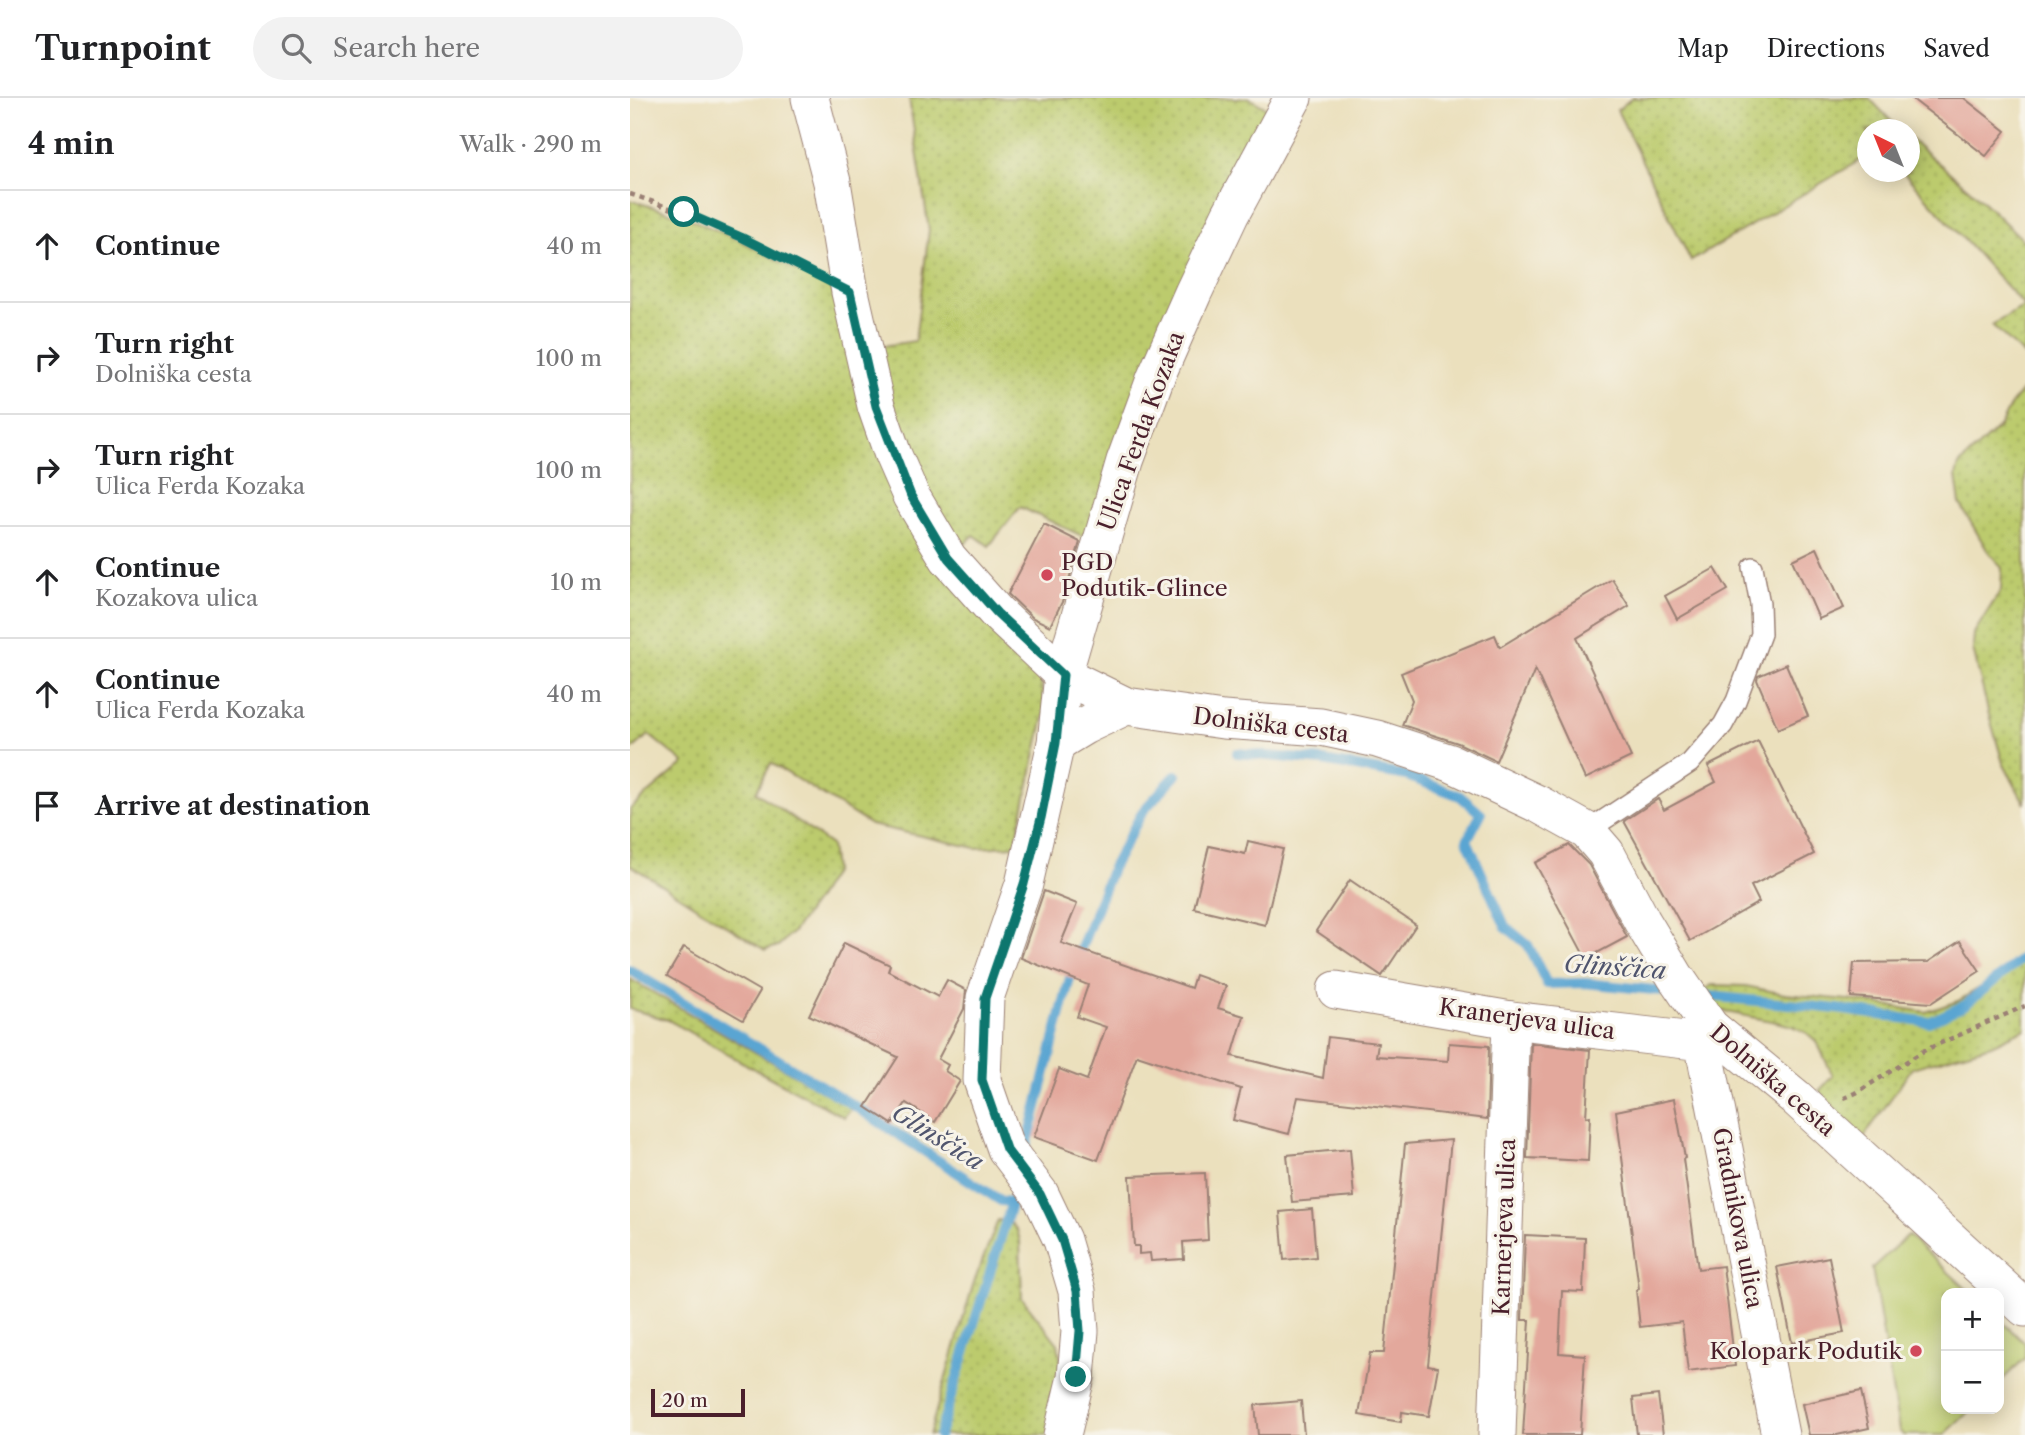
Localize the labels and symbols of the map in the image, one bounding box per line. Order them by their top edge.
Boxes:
north arrow [1857,119,1920,182]
route start [668,196,699,227]
street label: Ulica Ferda Kozaka [1092,327,1190,534]
place label: PGD Podutik-Glince [1061,548,1228,602]
marker: PGD Podutik-Glince [1039,567,1055,583]
street label: Dolniška cesta [1191,702,1351,749]
water label: Glinščica [1563,949,1667,985]
street label: Kranerjeva ulica [1437,993,1618,1045]
street label: Dolniška cesta [1705,1018,1842,1143]
water label: Glinščica [887,1098,989,1176]
street label: Gradnikova ulica [1707,1125,1769,1312]
street label: Karnerjeva ulica [1487,1137,1521,1316]
place label: Kolopark Podutik [1710,1337,1904,1365]
marker: Kolopark Podutik [1908,1343,1924,1359]
route end [1060,1361,1091,1392]
scale bar [651,1386,746,1418]

